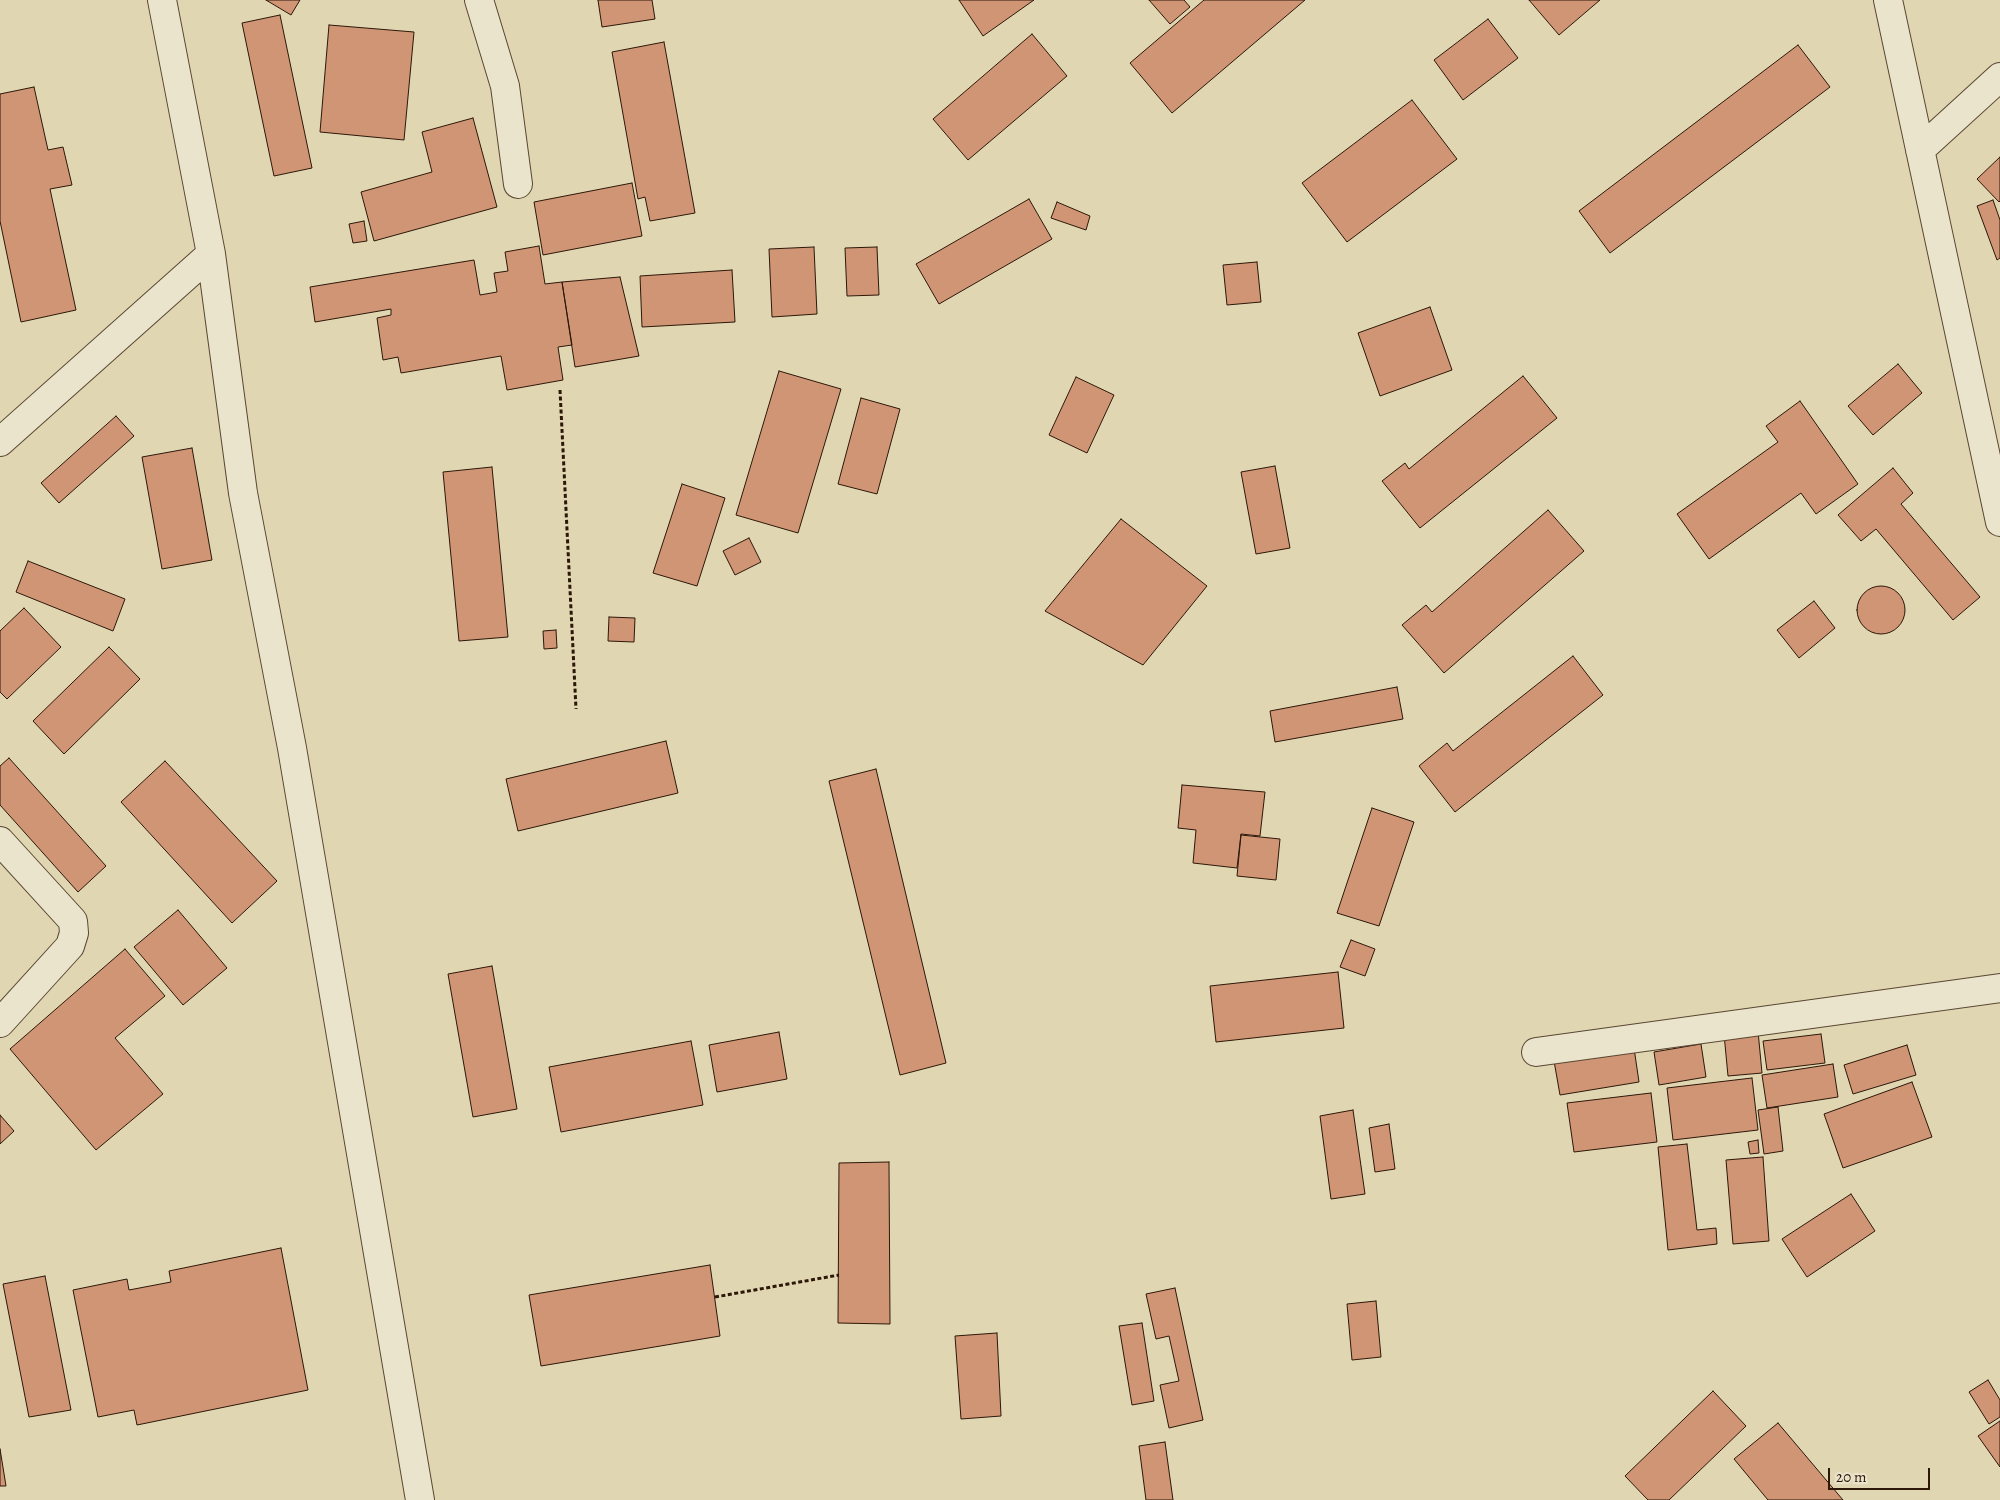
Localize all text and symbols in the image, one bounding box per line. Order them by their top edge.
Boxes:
scale bar [1830,1458,1932,1490]
text: 20 m [1836,1467,1867,1487]

